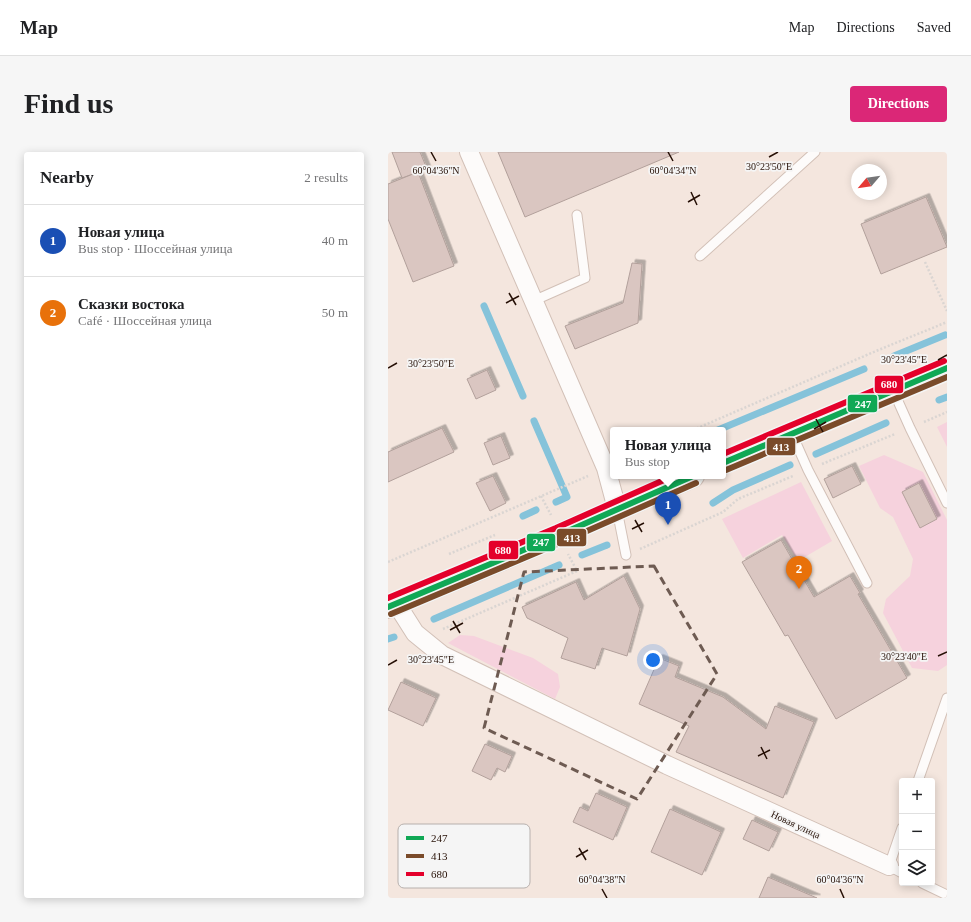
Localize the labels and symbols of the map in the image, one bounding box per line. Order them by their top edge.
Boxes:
text: 30°23'50"E [746,161,792,172]
north arrow [851,164,887,200]
text: 60°04'36"N [412,165,460,176]
text: 60°04'34"N [649,165,697,176]
text: 30°23'45"E [881,354,927,365]
text: 30°23'50"E [408,358,454,369]
line badge: 680 [874,375,904,394]
text: 680 [881,378,898,390]
line badge: 247 [847,394,878,413]
text: 247 [855,398,872,410]
line badge: 413 [766,437,796,456]
text: 413 [773,441,790,453]
pin: 1 [655,492,681,525]
line badge: 413 [556,528,587,547]
text: 413 [564,532,581,544]
line badge: 247 [526,533,556,552]
text: 247 [533,536,550,548]
line badge: 680 [488,540,519,560]
text: 680 [495,544,512,556]
pin: 2 [786,556,812,589]
your location [643,650,663,670]
text: 30°23'40"E [881,651,927,662]
text: 30°23'45"E [408,654,454,665]
street label: Новая улица [769,808,823,841]
legend [398,824,530,888]
text: 247 [431,832,448,844]
text: 413 [431,850,448,862]
text: 680 [431,868,448,880]
text: 60°04'38"N [578,874,626,885]
text: 60°04'36"N [816,874,864,885]

